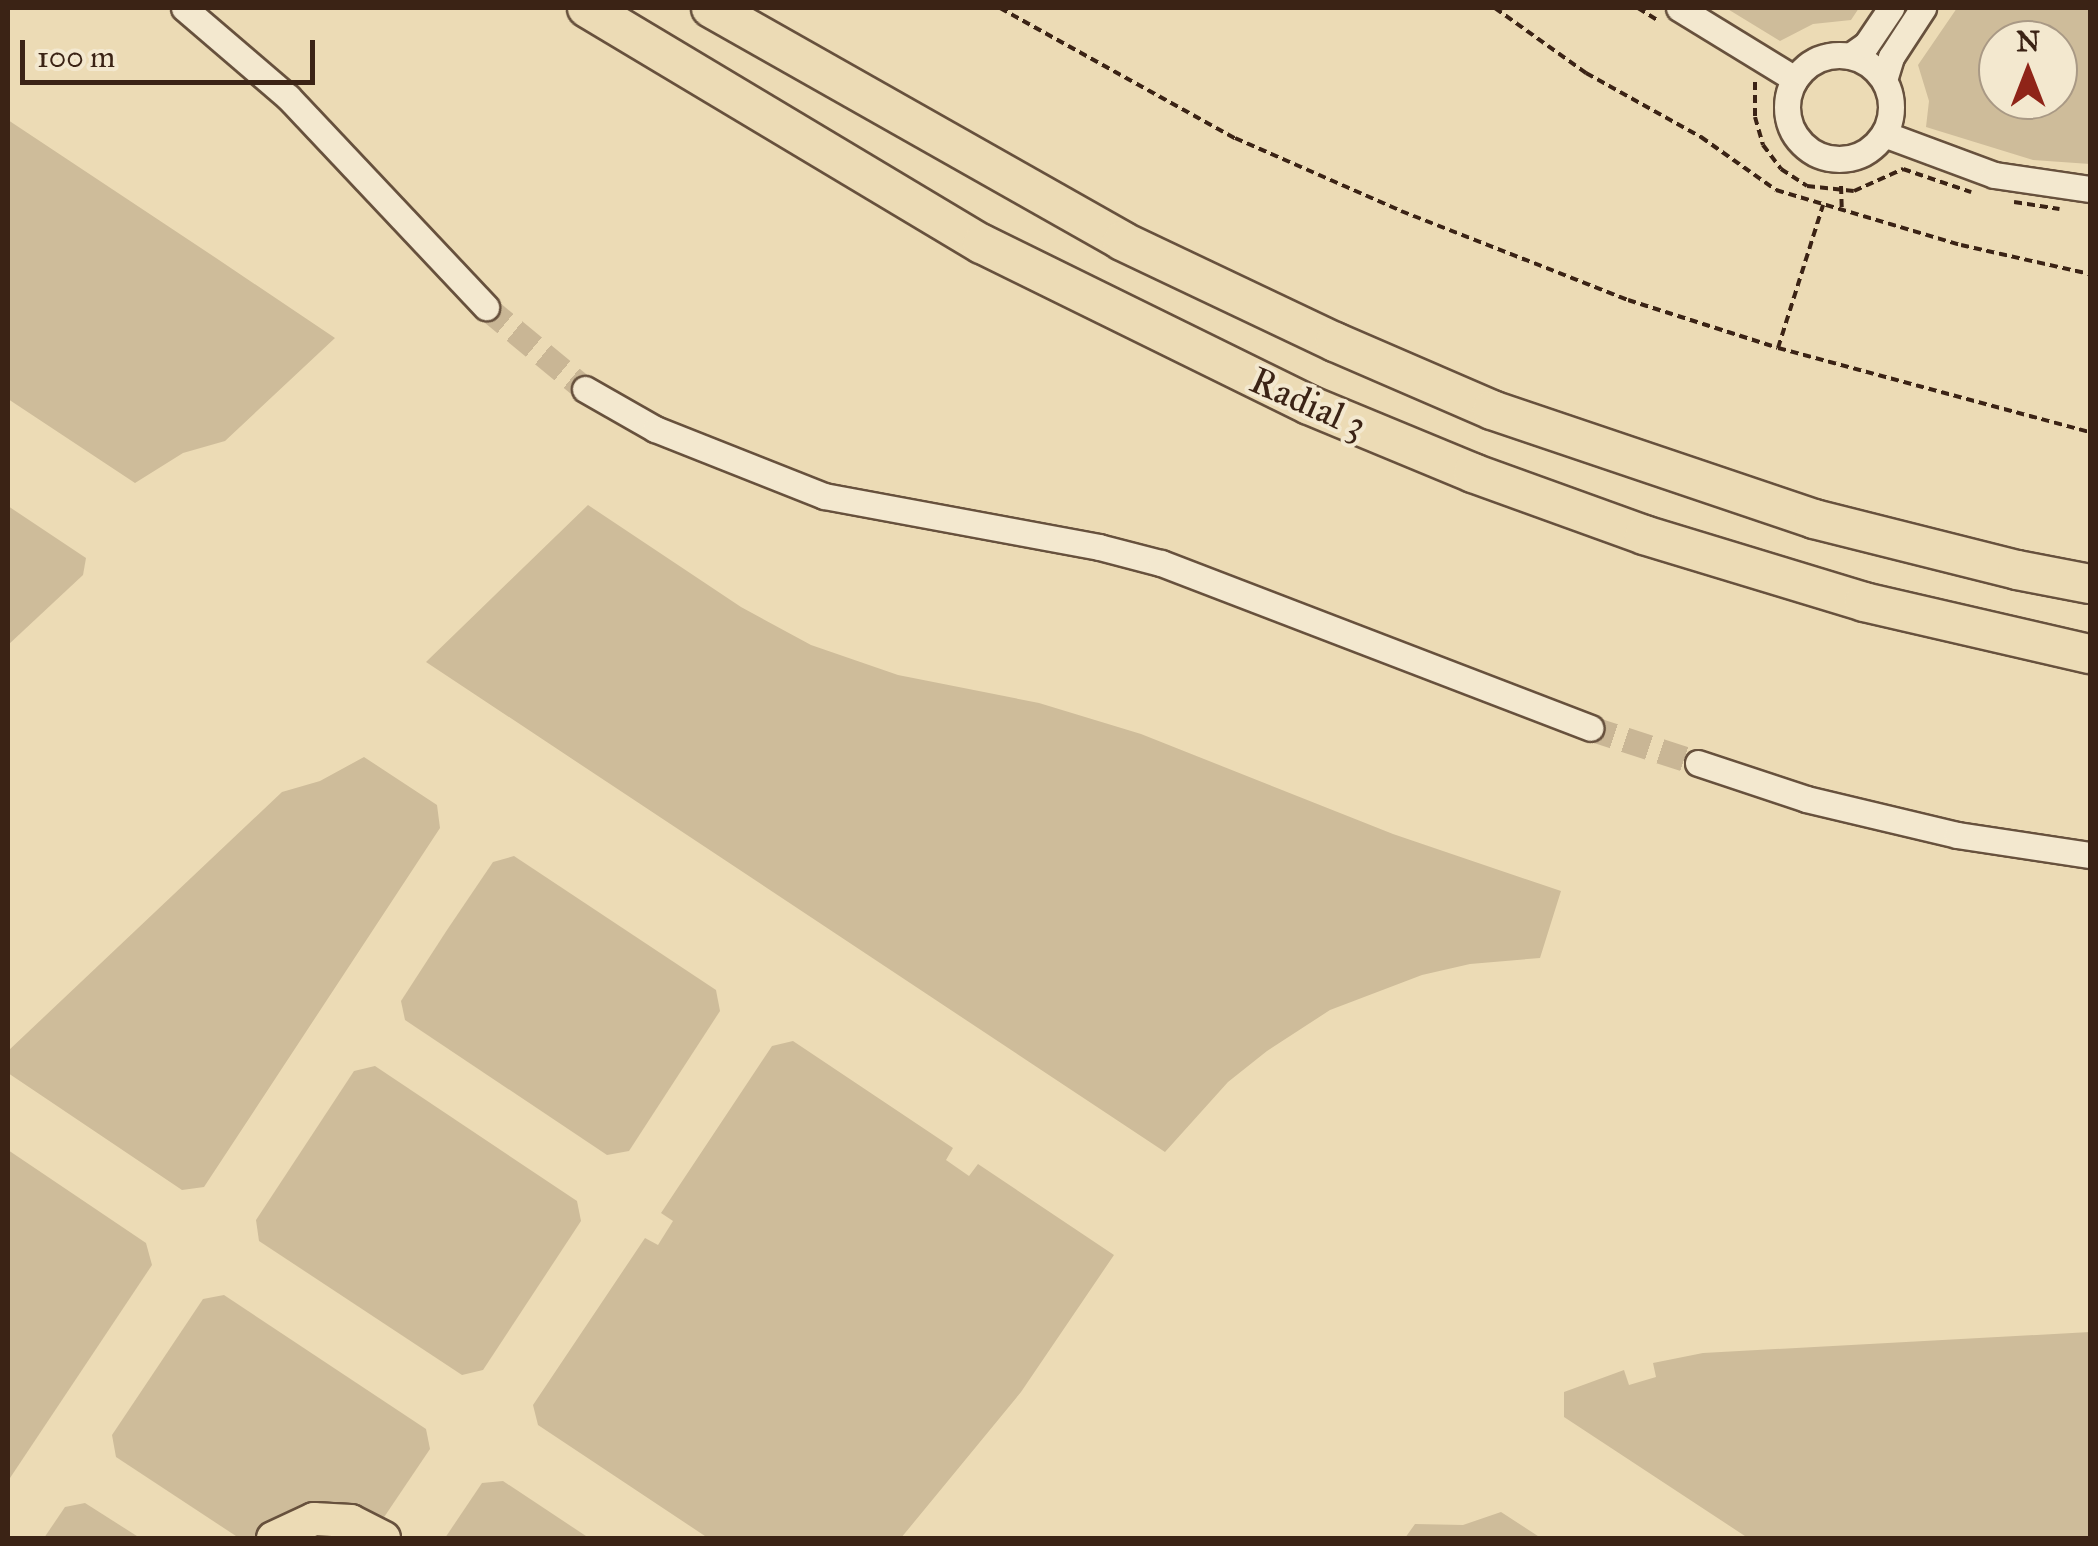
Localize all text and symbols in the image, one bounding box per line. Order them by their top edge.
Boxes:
scale bar [25,20,320,82]
north arrow [1978,20,2078,120]
text: N [2016,24,2040,59]
text: 100 m [37,39,115,75]
street label: Radial 3 [1243,357,1373,449]

